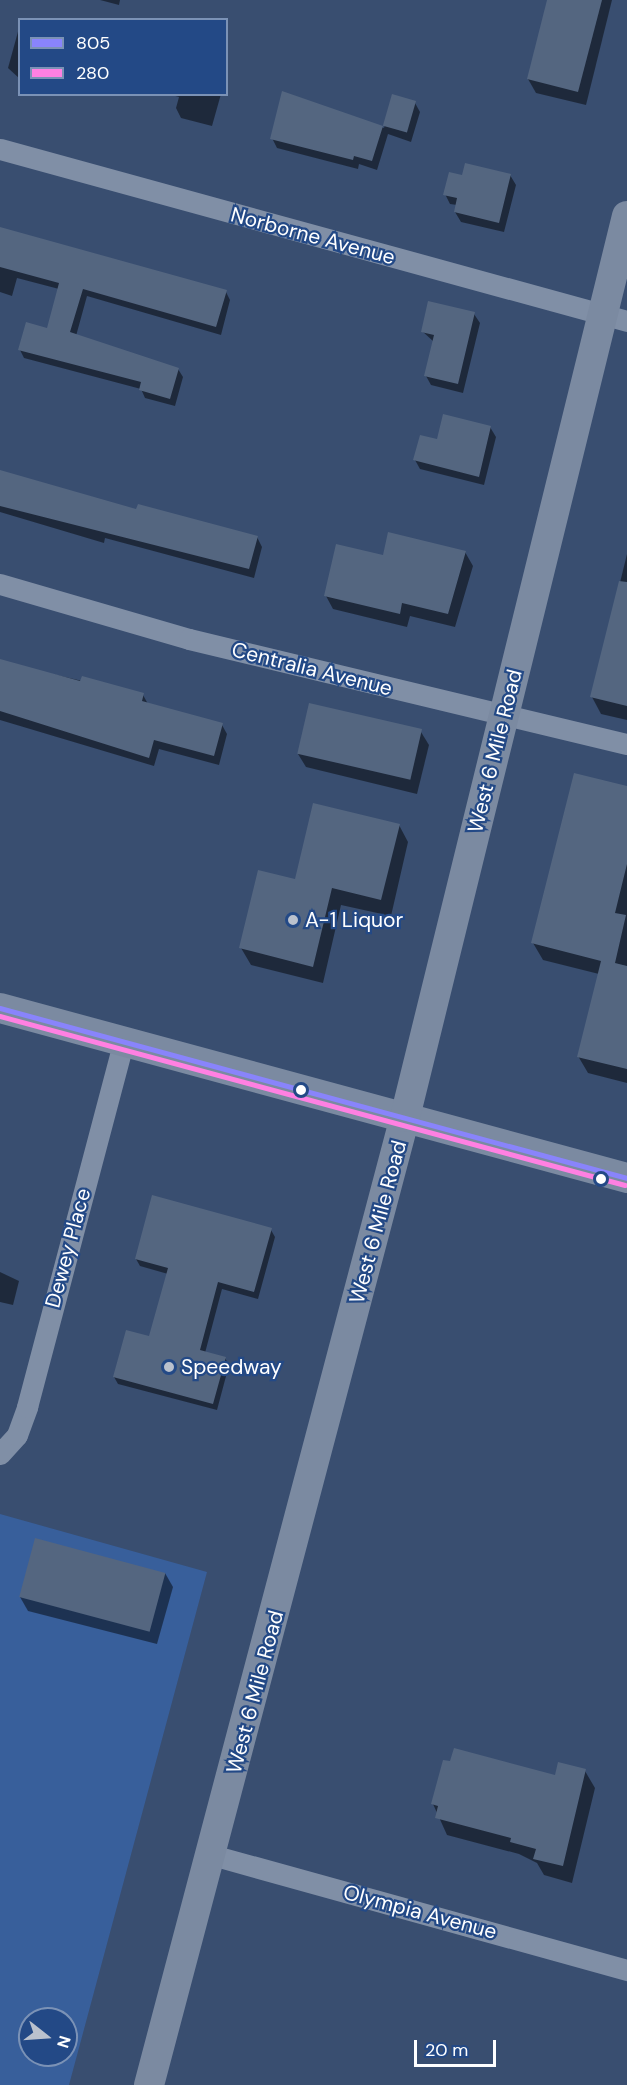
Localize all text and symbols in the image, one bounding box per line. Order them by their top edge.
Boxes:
legend [18,18,228,96]
text: 805 [76,31,110,55]
text: 280 [76,61,109,85]
street label: Norborne Avenue [228,202,398,270]
street label: Centralia Avenue [229,637,395,701]
street label: West 6 Mile Road [462,667,528,835]
place label: A-1 Liquor [305,907,403,933]
marker: A-1 Liquor [286,913,300,927]
unlabelled marker [295,1084,307,1096]
street label: West 6 Mile Road [344,1138,412,1306]
unlabelled marker [595,1173,607,1185]
street label: Dewey Place [40,1186,96,1310]
place label: Speedway [181,1354,282,1380]
marker: Speedway [162,1360,176,1374]
street label: West 6 Mile Road [221,1608,289,1776]
street label: Olympia Avenue [340,1879,500,1945]
north arrow [18,2007,78,2067]
scale bar [417,2028,500,2066]
text: N [52,2033,76,2050]
text: 20 m [425,2038,468,2062]

